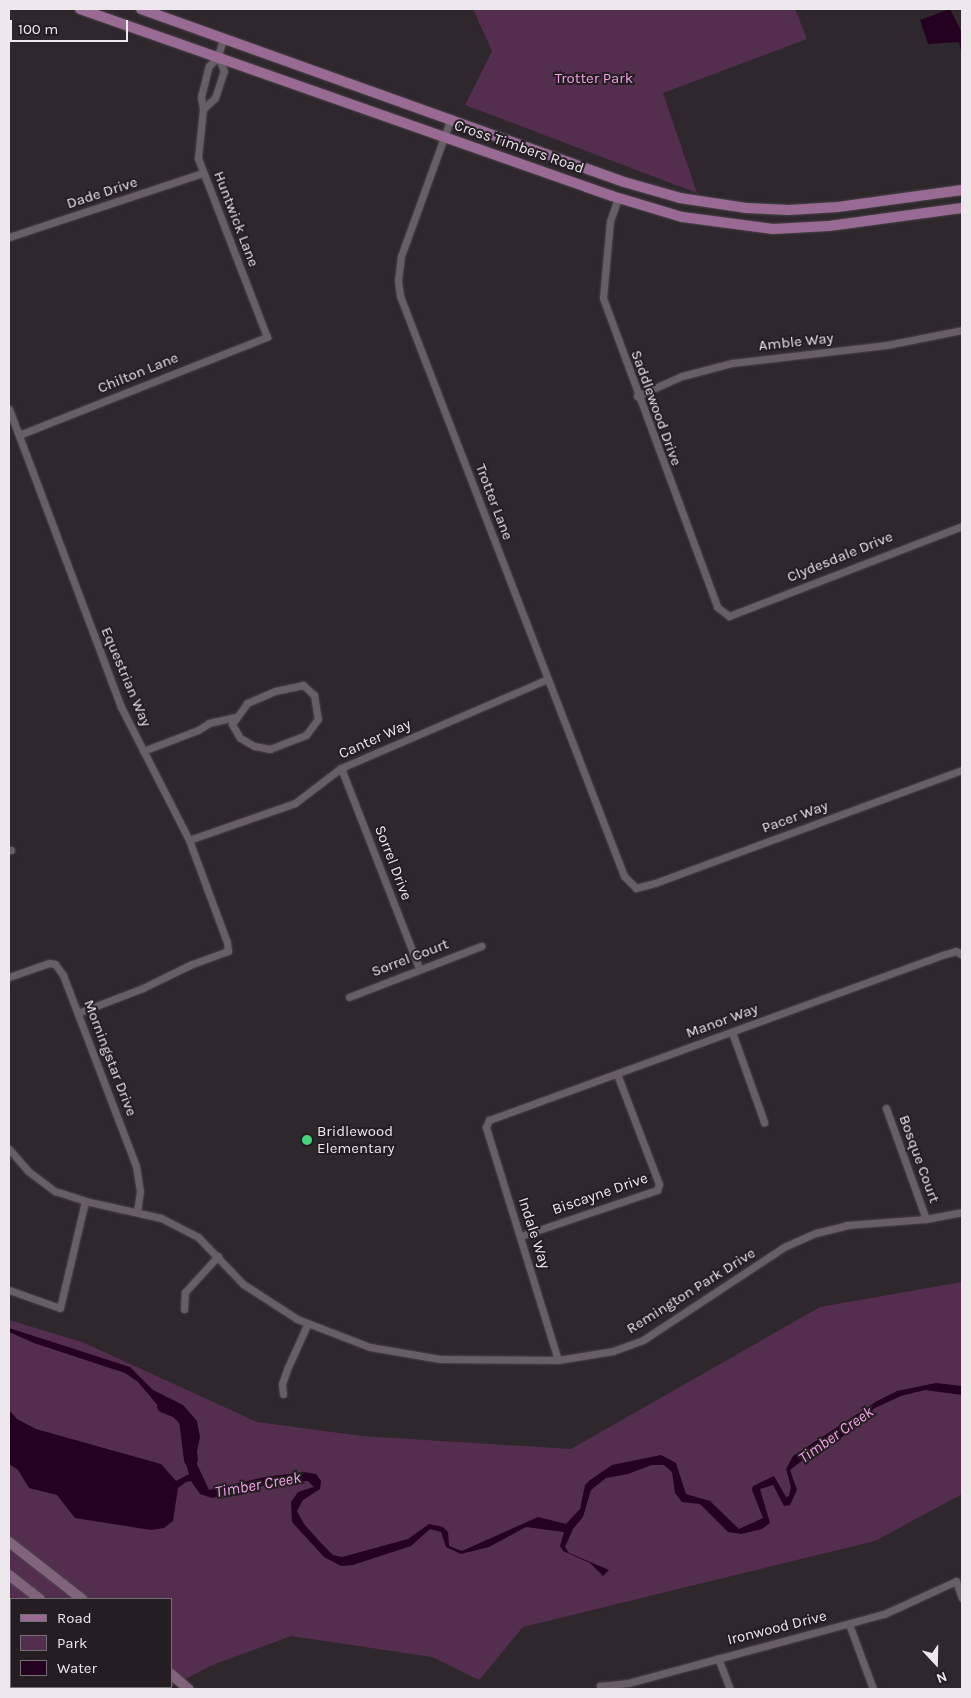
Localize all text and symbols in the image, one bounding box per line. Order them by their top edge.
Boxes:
scale bar [12,10,130,42]
text: 100 m [18,20,58,38]
park label: Trotter Park [555,70,633,88]
street label: Cross Timbers Road [452,116,586,178]
street label: Huntwick Lane [210,169,262,269]
street label: Dade Drive [64,173,140,213]
street label: Amble Way [758,329,834,355]
street label: Saddlewood Drive [627,348,685,468]
street label: Chilton Lane [95,349,181,397]
street label: Trotter Lane [471,461,517,543]
street label: Clydesdale Drive [784,528,896,586]
street label: Equestrian Way [97,624,155,730]
street label: Canter Way [336,715,414,763]
street label: Pacer Way [759,797,831,837]
street label: Sorrel Drive [371,823,415,903]
street label: Sorrel Court [369,935,451,981]
street label: Morningstar Drive [80,997,140,1119]
street label: Manor Way [684,1000,760,1042]
street label: Bosque Court [895,1113,943,1205]
place label: Bridlewood Elementary [317,1122,394,1157]
marker: Bridlewood Elementary [301,1134,313,1146]
street label: Biscayne Drive [550,1169,650,1219]
street label: Indale Way [514,1195,554,1271]
street label: Remington Park Drive [623,1244,759,1338]
water label: Timber Creek [795,1402,877,1468]
water label: Timber Creek [214,1468,302,1502]
legend [10,1598,172,1688]
street label: Ironwood Drive [726,1607,828,1649]
text: Road [57,1609,92,1627]
text: Park [57,1634,87,1652]
north arrow [911,1638,961,1688]
text: Water [57,1659,97,1677]
text: N [934,1668,949,1687]

